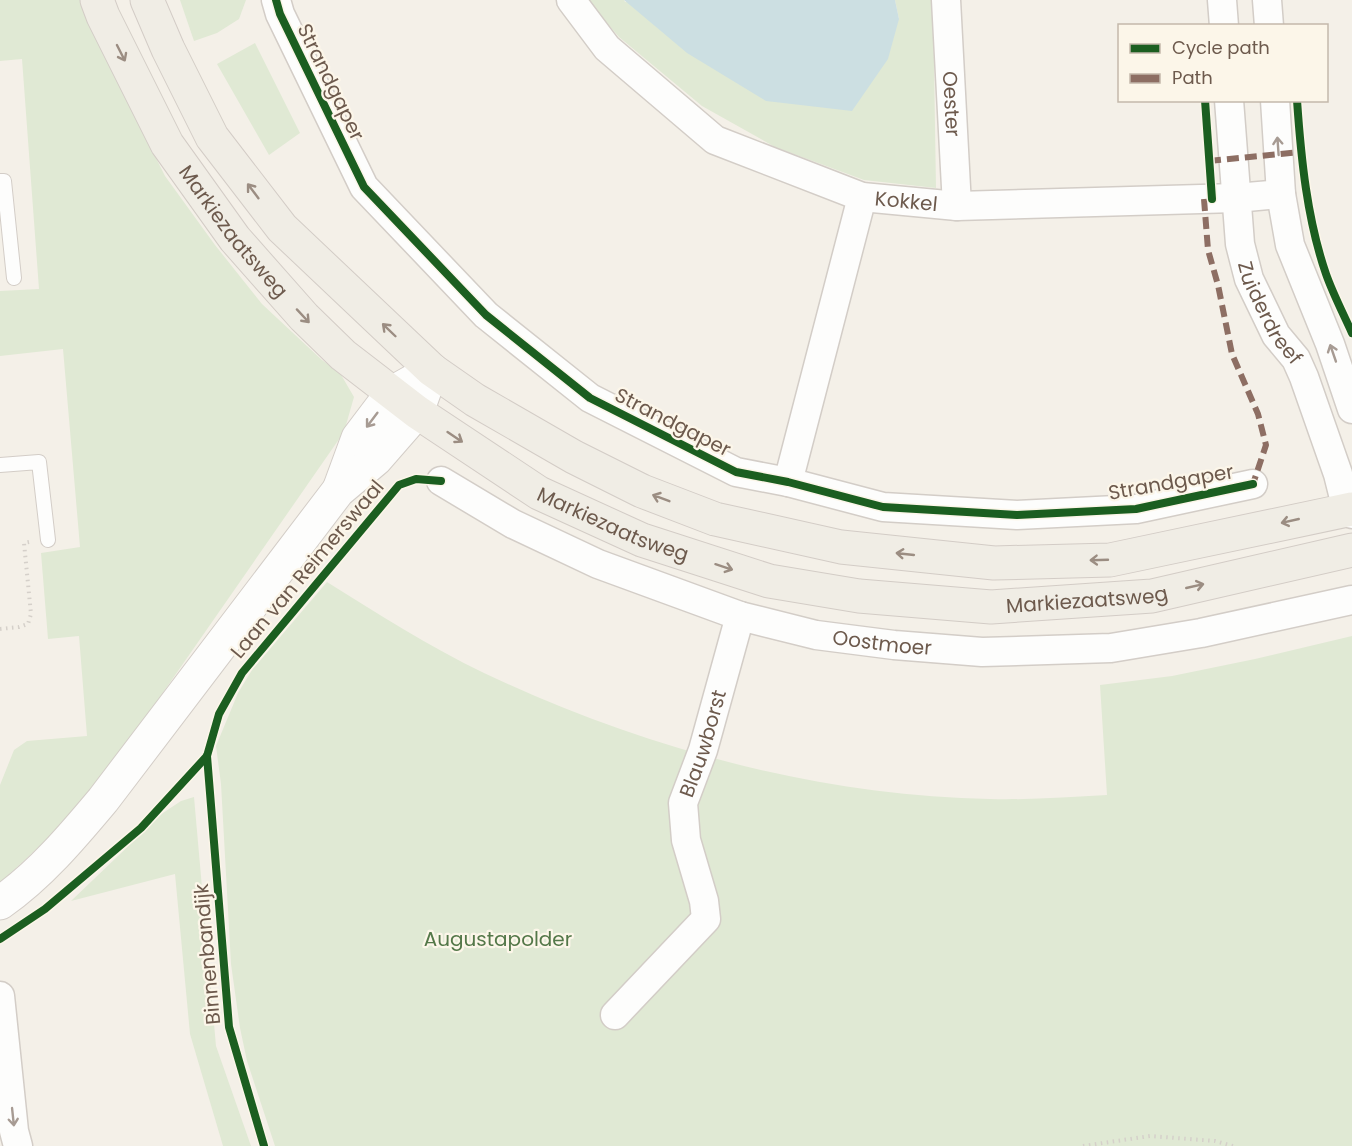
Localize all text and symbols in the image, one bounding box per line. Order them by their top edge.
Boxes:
street label: Strandgaper [291,19,371,145]
legend [1118,24,1328,102]
text: Cycle path [1172,35,1270,60]
one-way arrow [116,44,128,62]
text: Path [1172,65,1213,90]
street label: Oester [936,70,967,137]
one-way arrow [1272,137,1283,157]
street label: Markiezaatsweg [172,159,295,304]
one-way arrow [247,183,260,199]
street label: Kokkel [874,184,939,218]
street label: Zuiderdreef [1231,258,1309,370]
one-way arrow [296,308,310,323]
one-way arrow [382,323,397,337]
one-way arrow [1327,344,1338,363]
street label: Strandgaper [610,381,736,463]
one-way arrow [366,412,378,428]
one-way arrow [446,431,463,443]
street label: Strandgaper [1106,457,1236,507]
street label: Laan van Reimerswaal [224,474,390,664]
street label: Markiezaatsweg [533,480,692,568]
one-way arrow [652,492,671,503]
one-way arrow [1281,516,1300,527]
one-way arrow [895,548,915,559]
one-way arrow [1090,554,1110,566]
one-way arrow [714,562,733,573]
street label: Markiezaatsweg [1005,579,1171,620]
one-way arrow [1185,580,1205,591]
street label: Oostmoer [831,623,933,662]
street label: Blauwborst [672,687,733,801]
street label: Binnenbandijk [187,882,227,1026]
park label: Augustapolder [424,925,572,953]
one-way arrow [8,1107,19,1127]

